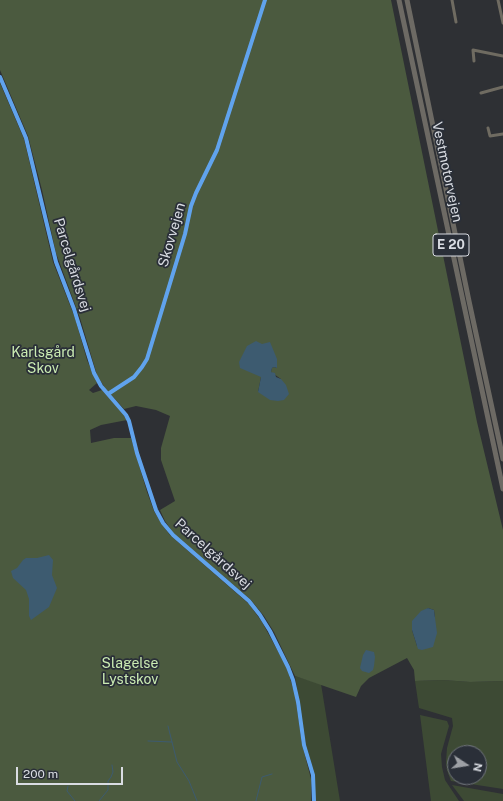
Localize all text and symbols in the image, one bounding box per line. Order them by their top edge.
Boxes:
street label: Vestmotorvejen [428,120,466,224]
street label: Skovvejen [155,201,189,269]
street label: Parcelgårdsvej [50,216,94,314]
road number: E 20 [433,234,469,256]
park label: Karlsgård Skov [11,345,75,378]
street label: Parcelgårdsvej [171,515,255,593]
park label: Slagelse Lystskov [102,656,158,688]
north arrow [447,745,487,785]
scale bar [18,759,125,785]
text: N [471,762,485,773]
text: 200 m [23,767,58,781]

